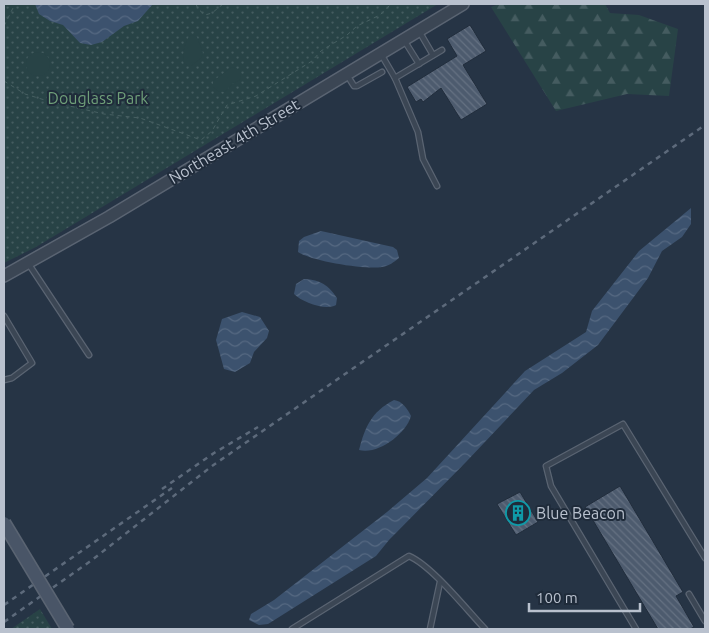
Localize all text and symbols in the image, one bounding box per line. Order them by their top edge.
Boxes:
park label: Douglass Park [48,89,148,107]
street label: Northeast 4th Street [165,95,303,187]
building icon: Blue Beacon [505,500,531,526]
place label: Blue Beacon [536,504,625,522]
scale bar [529,580,640,612]
text: 100 m [536,589,578,606]

